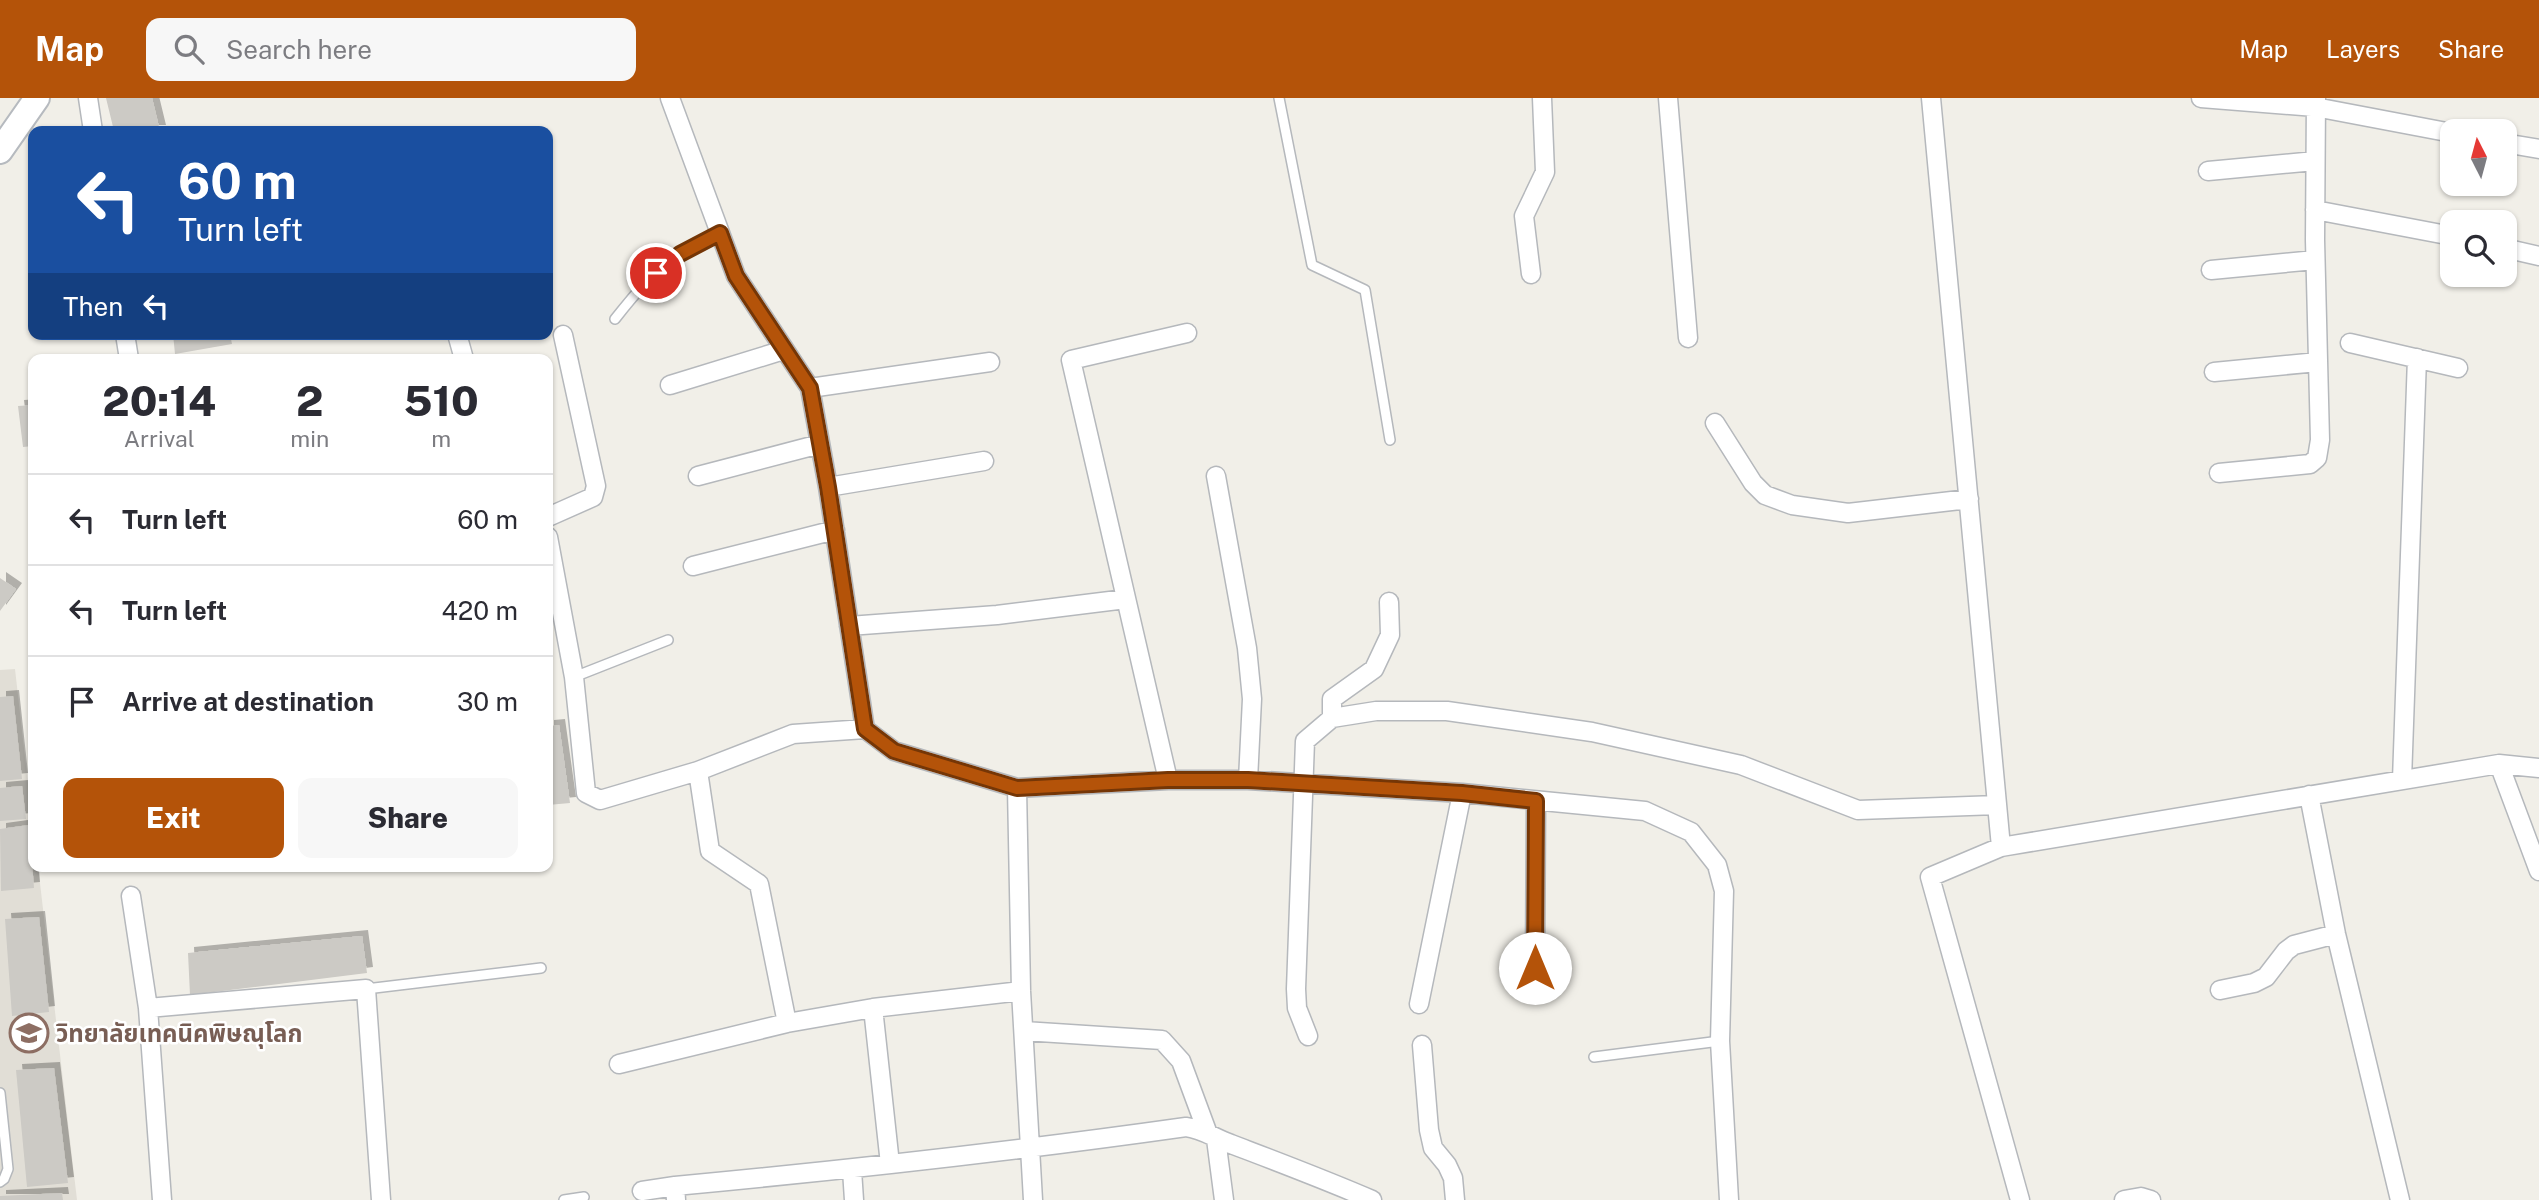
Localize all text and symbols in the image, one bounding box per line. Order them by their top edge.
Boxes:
search box [146,18,636,81]
text: Map [35,30,104,68]
icon: search [170,30,208,68]
text: Search here [226,34,372,65]
text: Map [2239,35,2288,63]
text: Layers [2326,35,2400,63]
text: Share [2438,35,2504,63]
north arrow [2440,119,2516,196]
map controls [2440,119,2517,287]
text: 60 m [178,152,297,210]
icon: left [63,154,154,245]
button: search [2440,210,2517,287]
text: Turn left [178,211,303,248]
pin [626,243,686,303]
icon: arrive [637,254,675,292]
icon: left [137,287,175,325]
text: Then [63,291,123,322]
text: 20:14 [102,376,216,425]
text: 2 [296,376,324,425]
text: 510 [404,376,479,425]
text: Arrival [124,425,195,452]
text: min [290,425,329,452]
text: m [431,425,451,452]
icon: left [63,501,101,539]
text: Turn left [122,504,227,535]
text: 60 m [457,504,518,535]
icon: left [63,592,101,630]
text: Turn left [122,595,227,626]
text: 420 m [441,595,518,626]
icon: arrive [63,683,101,721]
text: Arrive at destination [122,686,374,717]
text: 30 m [457,686,518,717]
button: Exit [63,778,284,858]
button: Share [298,778,518,858]
position arrow [1498,931,1572,1005]
school or university icon: วิทยาลัยเทคนิคพิษณุโลก [8,1012,50,1054]
place label: วิทยาลัยเทคนิคพิษณุโลก [56,1019,302,1049]

